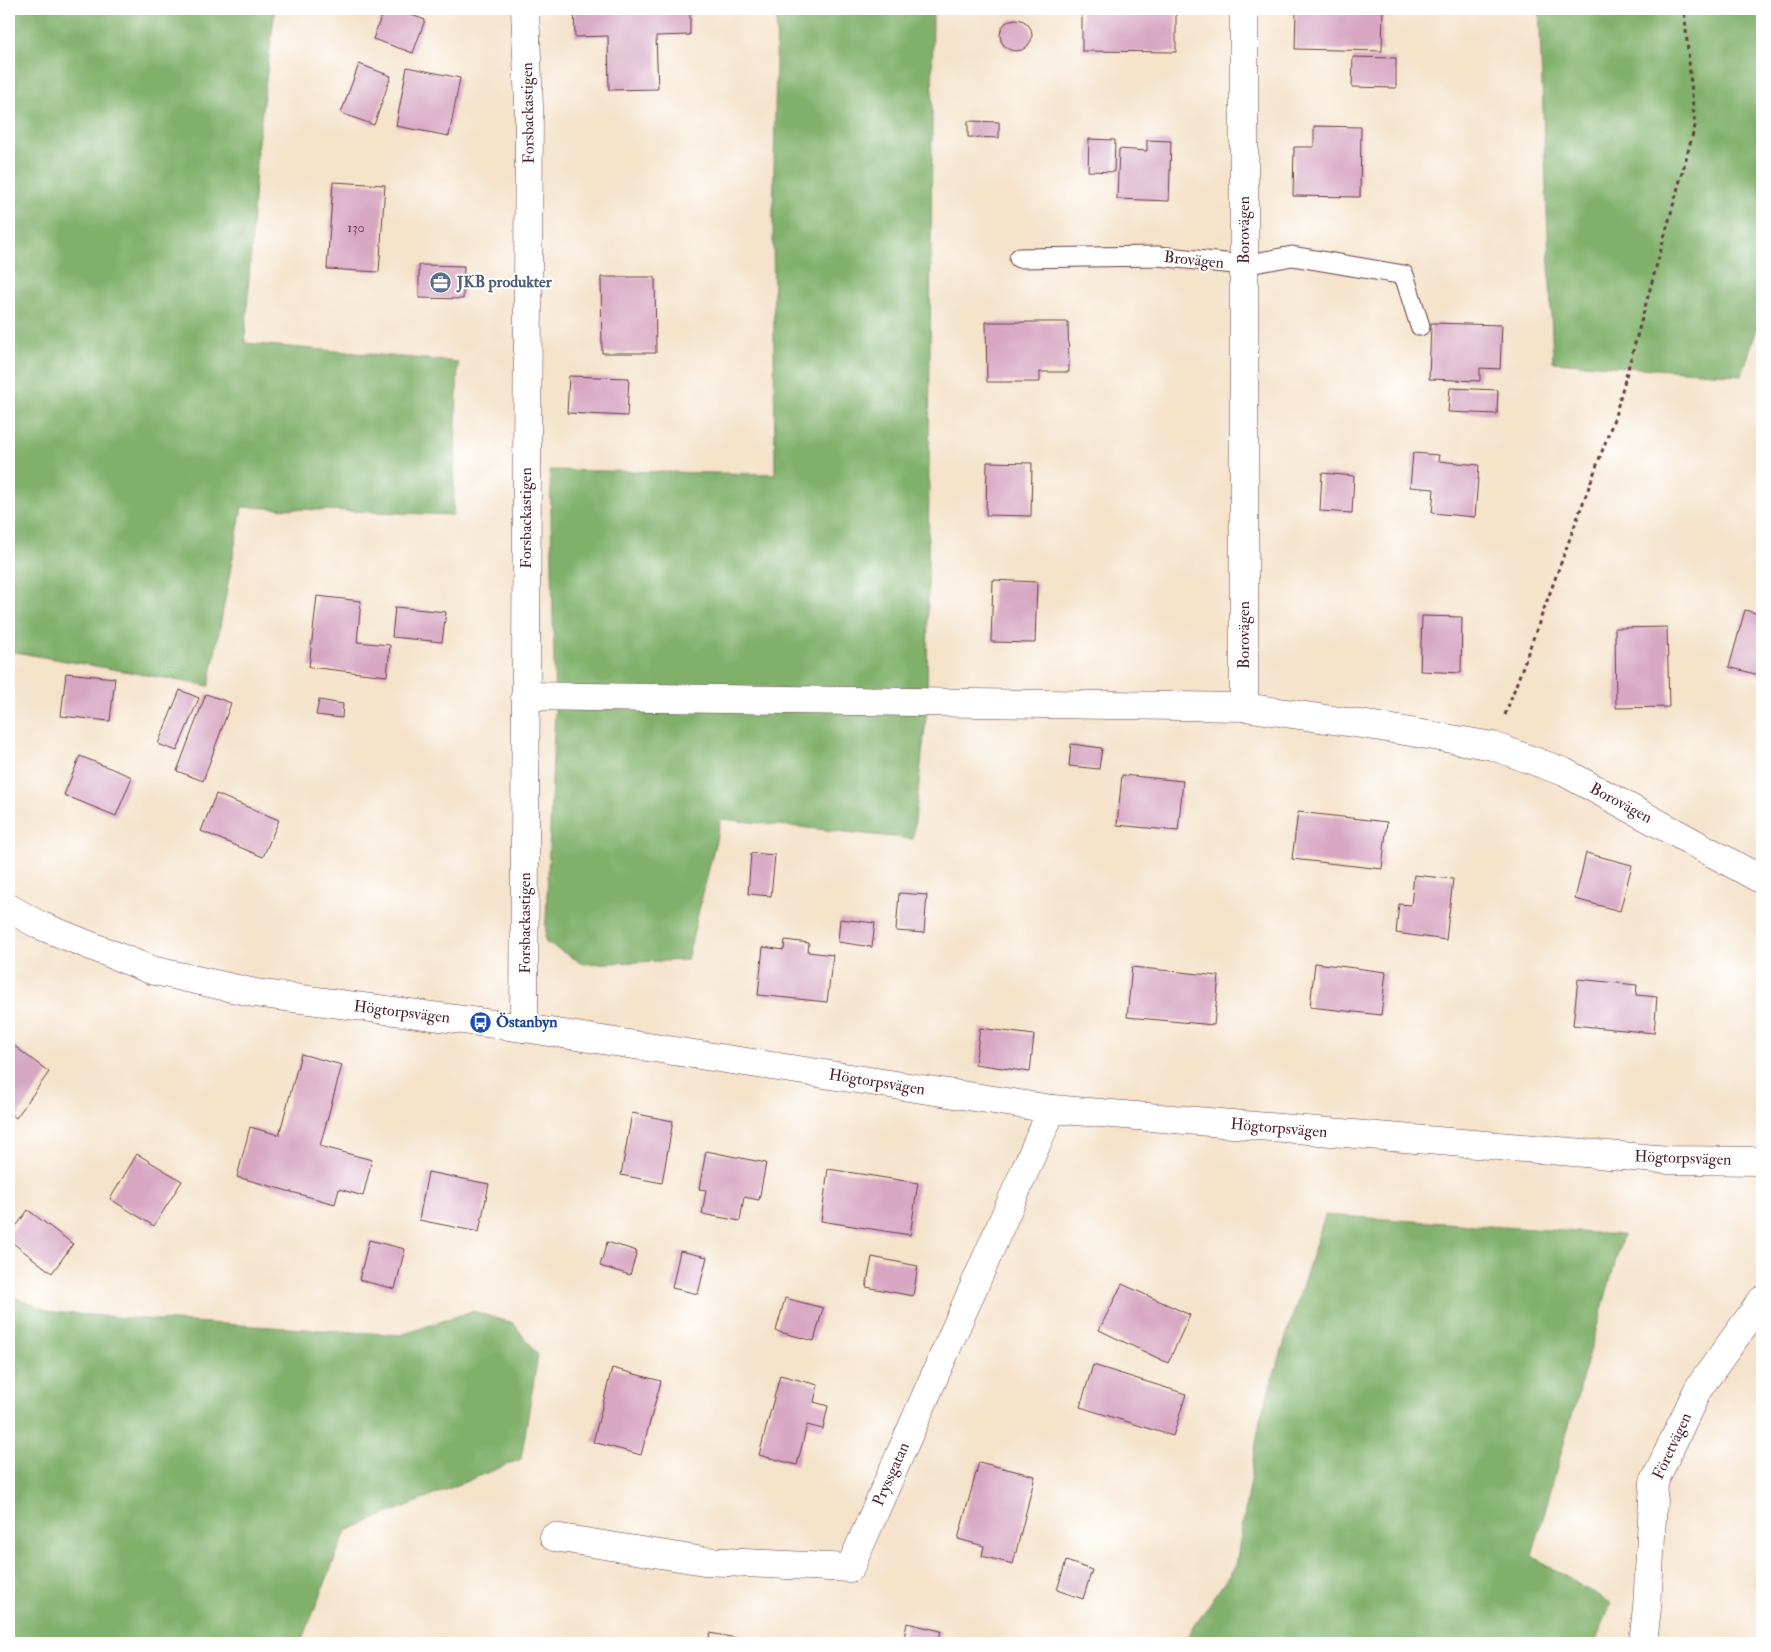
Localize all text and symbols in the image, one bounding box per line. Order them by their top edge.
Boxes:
street label: Forsbackastigen [517,62,539,164]
street label: Borovägen [1234,196,1254,264]
house number: 130 [347,219,365,236]
street label: Brovägen [1163,247,1225,273]
office icon: JKB produkter [429,270,453,294]
place label: JKB produkter [456,272,553,293]
street label: Forsbackastigen [516,467,536,569]
street label: Borovägen [1234,601,1254,669]
street label: Borovägen [1586,778,1656,828]
street label: Forsbackastigen [515,872,535,974]
street label: Högtorpsvägen [352,996,451,1029]
bus stop icon: Östanbyn [468,1010,492,1034]
place label: Östanbyn [496,1012,558,1033]
street label: Högtorpsvägen [827,1065,926,1100]
street label: Högtorpsvägen [1230,1114,1328,1143]
street label: Högtorpsvägen [1634,1146,1732,1171]
street label: Företvägen [1648,1409,1696,1483]
street label: Pryssgatan [868,1439,914,1509]

